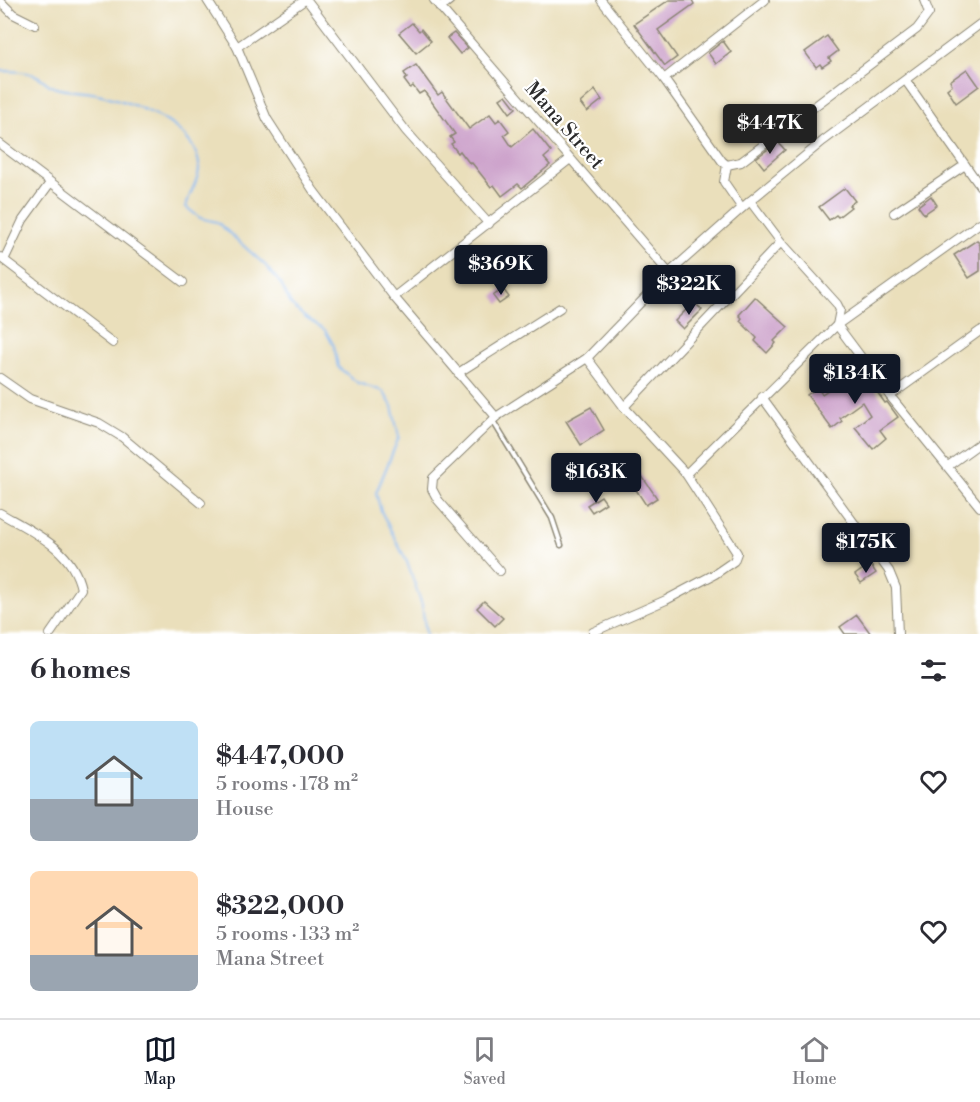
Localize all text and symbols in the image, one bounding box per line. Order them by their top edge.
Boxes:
street label: Mana Street [519,77,609,175]
pin: $447K [728,104,812,155]
text: $447K [737,111,803,136]
pin: $369K [459,245,543,296]
text: $369K [468,252,534,277]
pin: $322K [647,265,731,316]
text: $322K [656,272,722,297]
pin: $134K [813,354,897,405]
text: $134K [823,361,887,386]
pin: $163K [554,453,638,504]
text: $163K [565,460,627,485]
pin: $175K [824,523,908,574]
text: $175K [836,530,896,555]
text: 6 homes [30,654,131,686]
icon: filters [917,654,950,687]
text: $447,000 [216,740,344,772]
icon: home [78,745,150,817]
icon: heart [917,765,950,798]
text: 5 rooms · 178 m² [216,772,358,797]
text: House [216,797,274,822]
text: $322,000 [216,890,344,922]
icon: home [78,895,150,967]
icon: heart [917,915,950,948]
text: 5 rooms · 133 m² [216,922,359,947]
text: Mana Street [216,947,324,972]
tab: Map [144,1033,177,1089]
tab: Saved [464,1033,506,1089]
tab: Home [793,1033,836,1089]

